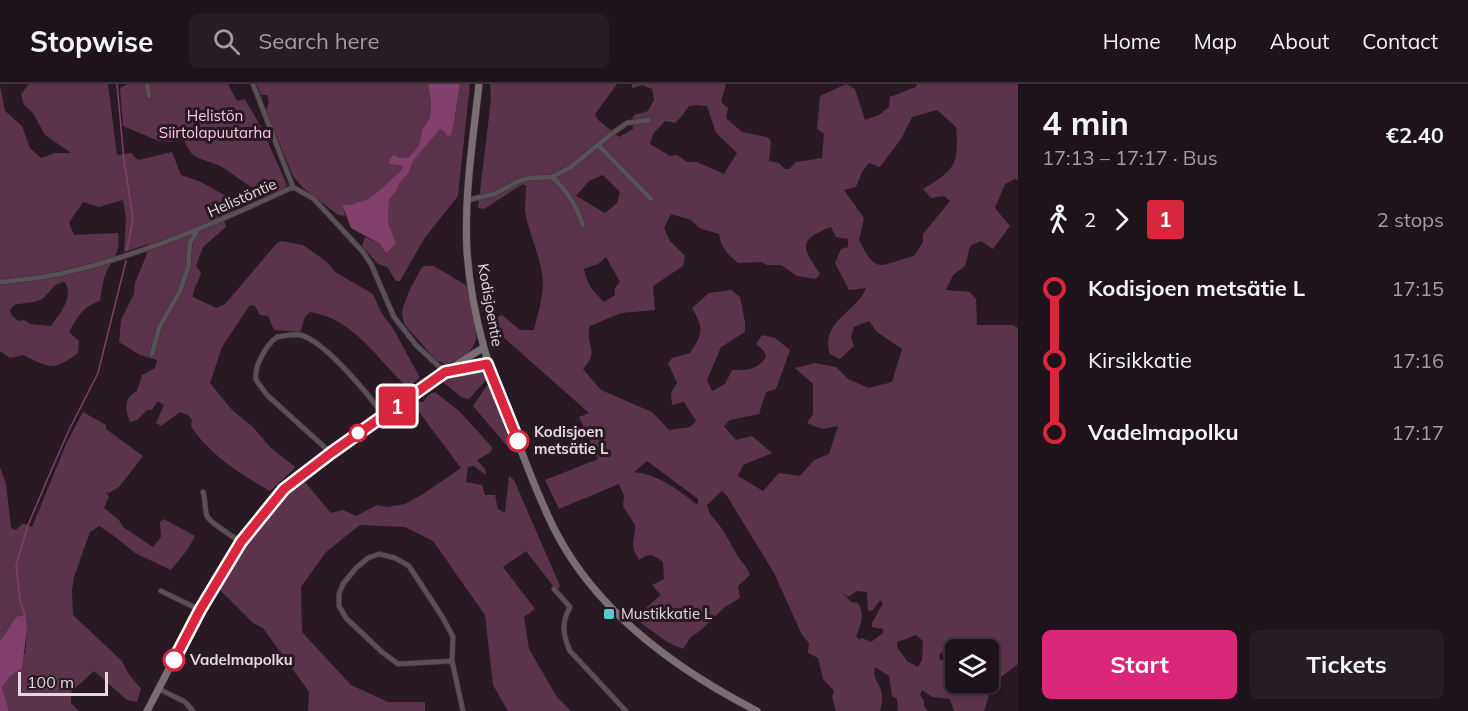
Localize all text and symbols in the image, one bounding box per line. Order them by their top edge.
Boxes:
search box [189,14,609,68]
text: Stopwise [30,24,153,59]
icon: search [210,25,243,58]
text: Search here [258,27,379,55]
text: Home [1103,28,1161,54]
text: Map [1194,28,1237,54]
text: About [1270,28,1329,54]
text: Contact [1362,28,1438,54]
text: 4 min [1042,102,1129,143]
park label: Helistön Siirtolapuutarha [159,106,271,142]
text: €2.40 [1386,121,1444,149]
text: 17:13 – 17:17 · Bus [1042,145,1218,170]
street label: Helistöntie [204,174,279,221]
icon: walk [1042,203,1075,236]
icon: forward [1105,203,1138,236]
text: 1 [1159,206,1172,232]
text: 2 [1084,207,1096,232]
text: 2 stops [1377,207,1444,232]
street label: Kodisjoentie [474,262,507,348]
text: Kodisjoen metsätie L [1088,274,1305,302]
text: 17:15 [1391,276,1444,301]
text: Kirsikkatie [1088,346,1192,374]
text: 17:16 [1391,348,1444,373]
line badge: 1 [378,386,416,426]
text: 1 [391,393,403,419]
text: Vadelmapolku [1088,418,1239,446]
text: 17:17 [1391,420,1444,445]
place label: Kodisjoen metsätie L [534,422,609,458]
unlabelled marker [349,424,367,442]
marker: Kodisjoen metsätie L [507,430,529,452]
place label: Mustikkatie L [621,604,712,623]
marker: Mustikkatie L [602,607,616,621]
button: Start [1042,630,1237,699]
button: Tickets [1249,630,1444,699]
map controls [945,639,999,693]
button: layers [945,639,999,693]
marker: Vadelmapolku [163,649,185,671]
place label: Vadelmapolku [189,650,293,669]
scale bar [18,669,108,696]
text: 100 m [27,672,74,692]

